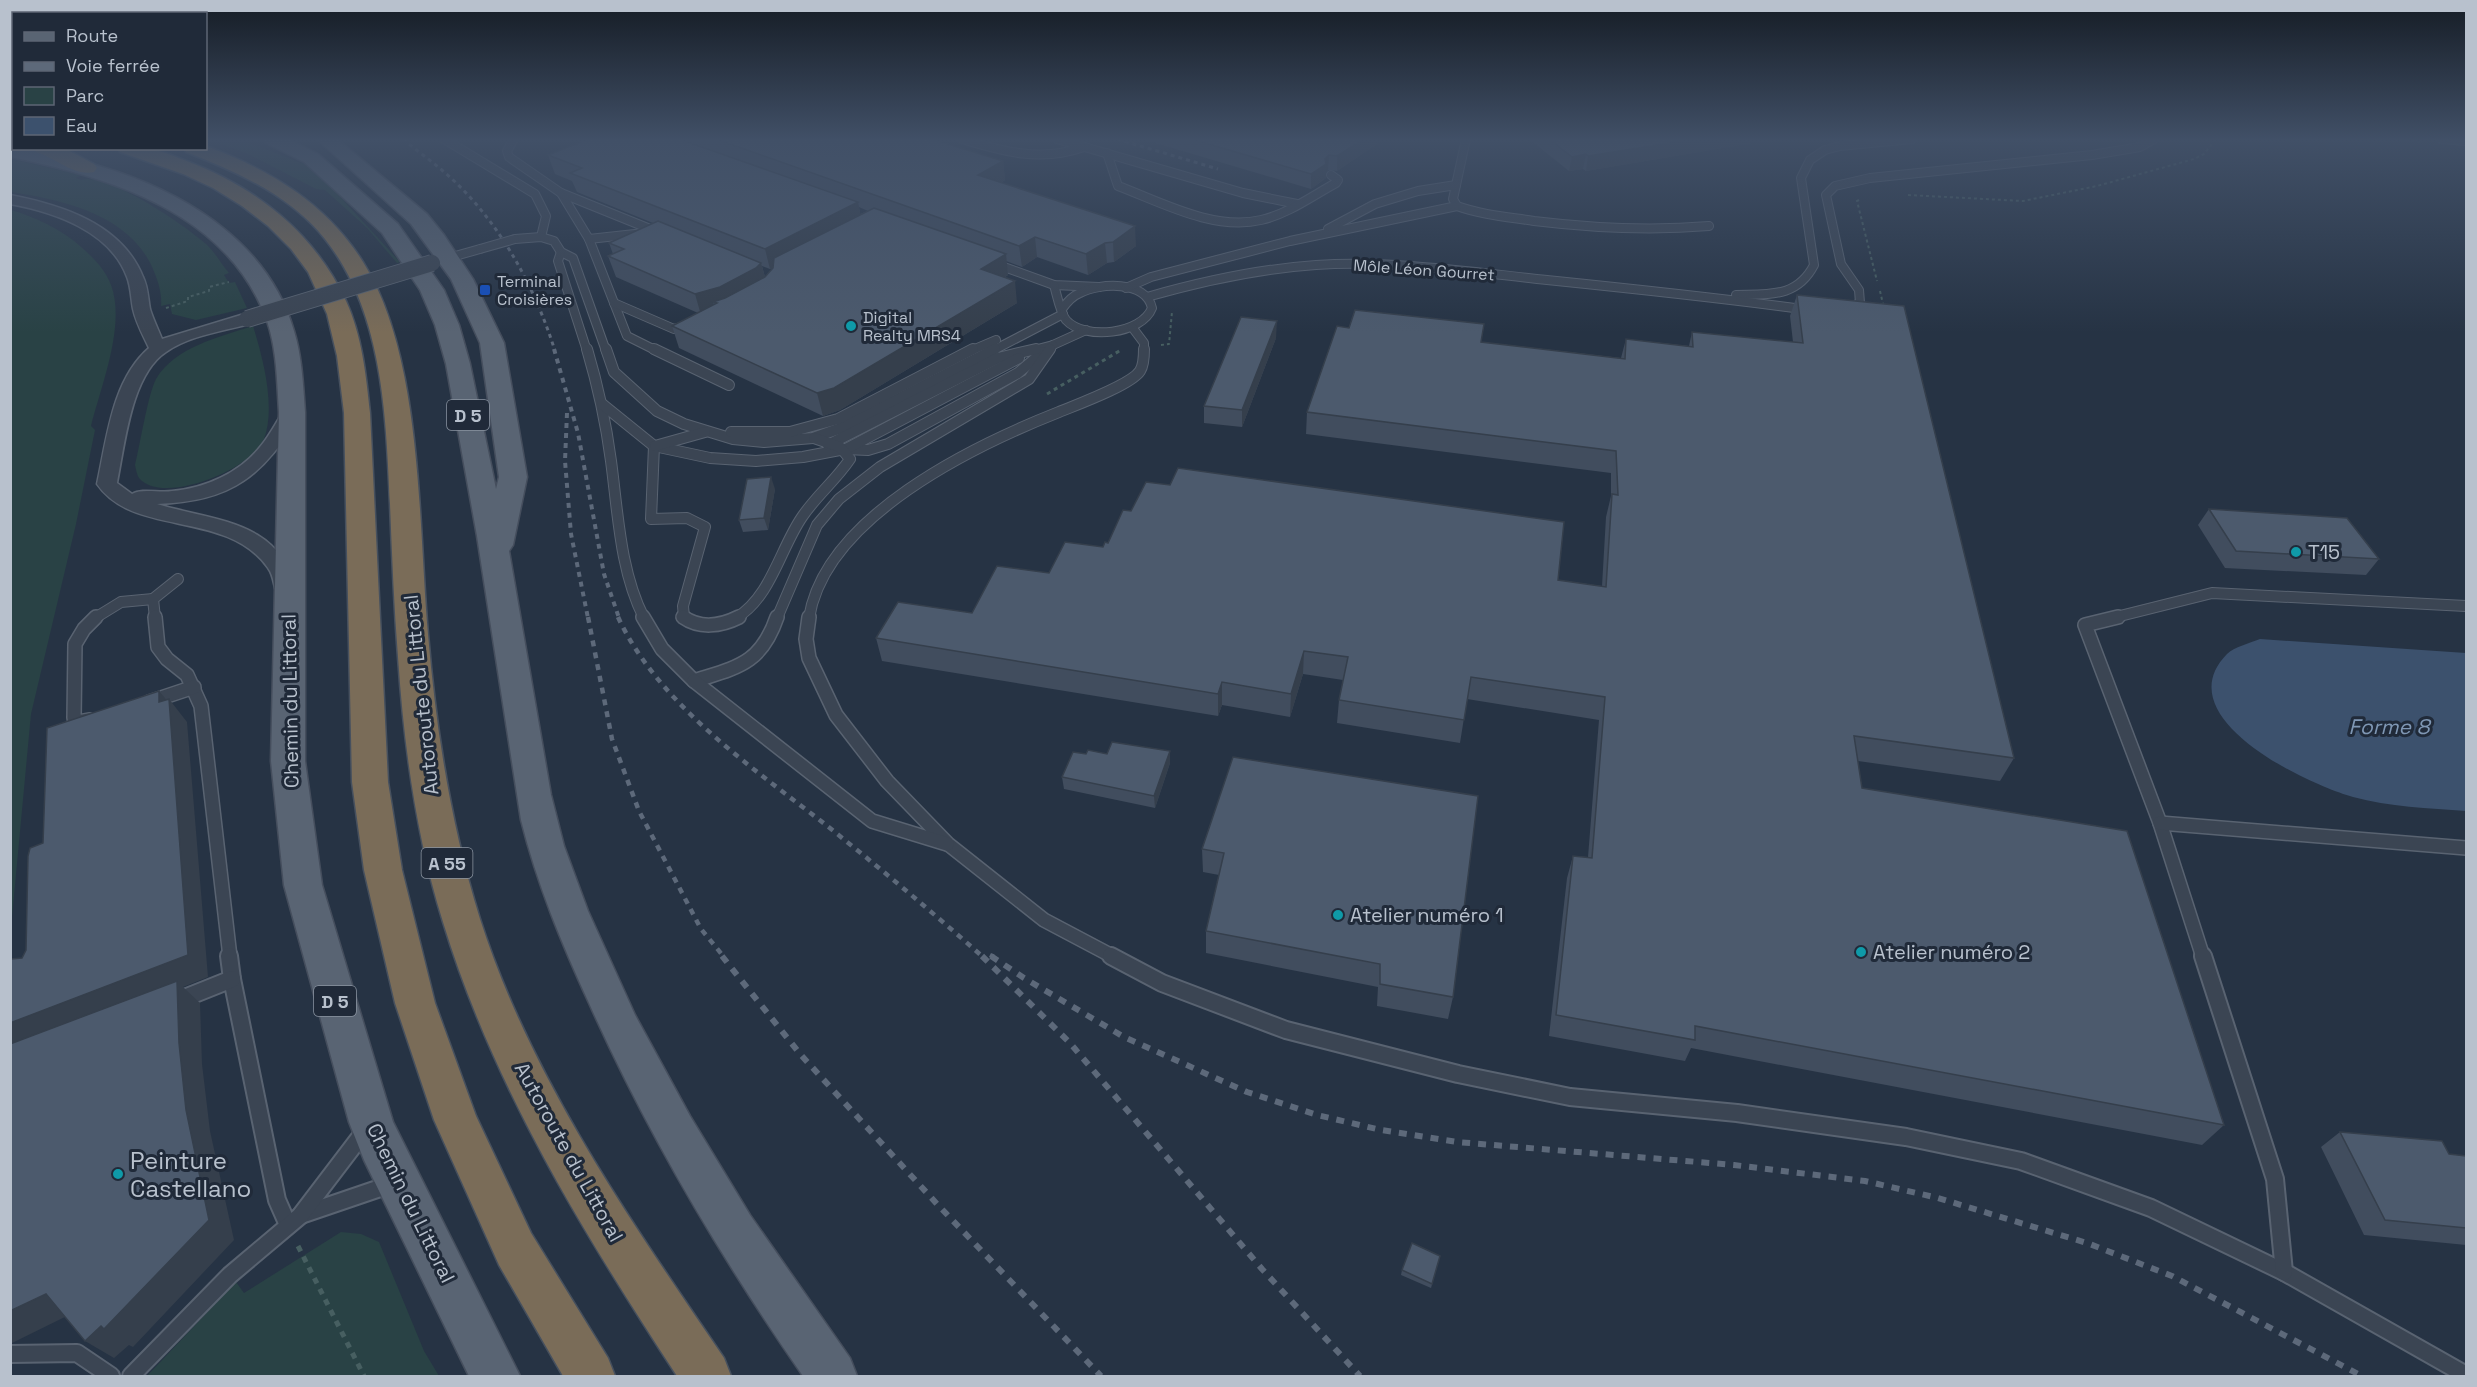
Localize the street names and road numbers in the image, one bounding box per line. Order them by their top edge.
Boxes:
street label: Môle Léon Gourret [1353,255,1495,285]
road number: D 5 [447,400,489,430]
street label: Autoroute du Littoral [398,594,444,796]
street label: Chemin du Littoral [275,614,305,788]
road number: A 55 [422,848,472,878]
road number: D 5 [314,986,356,1016]
street label: Autoroute du Littoral [509,1058,629,1246]
street label: Chemin du Littoral [361,1119,461,1287]

